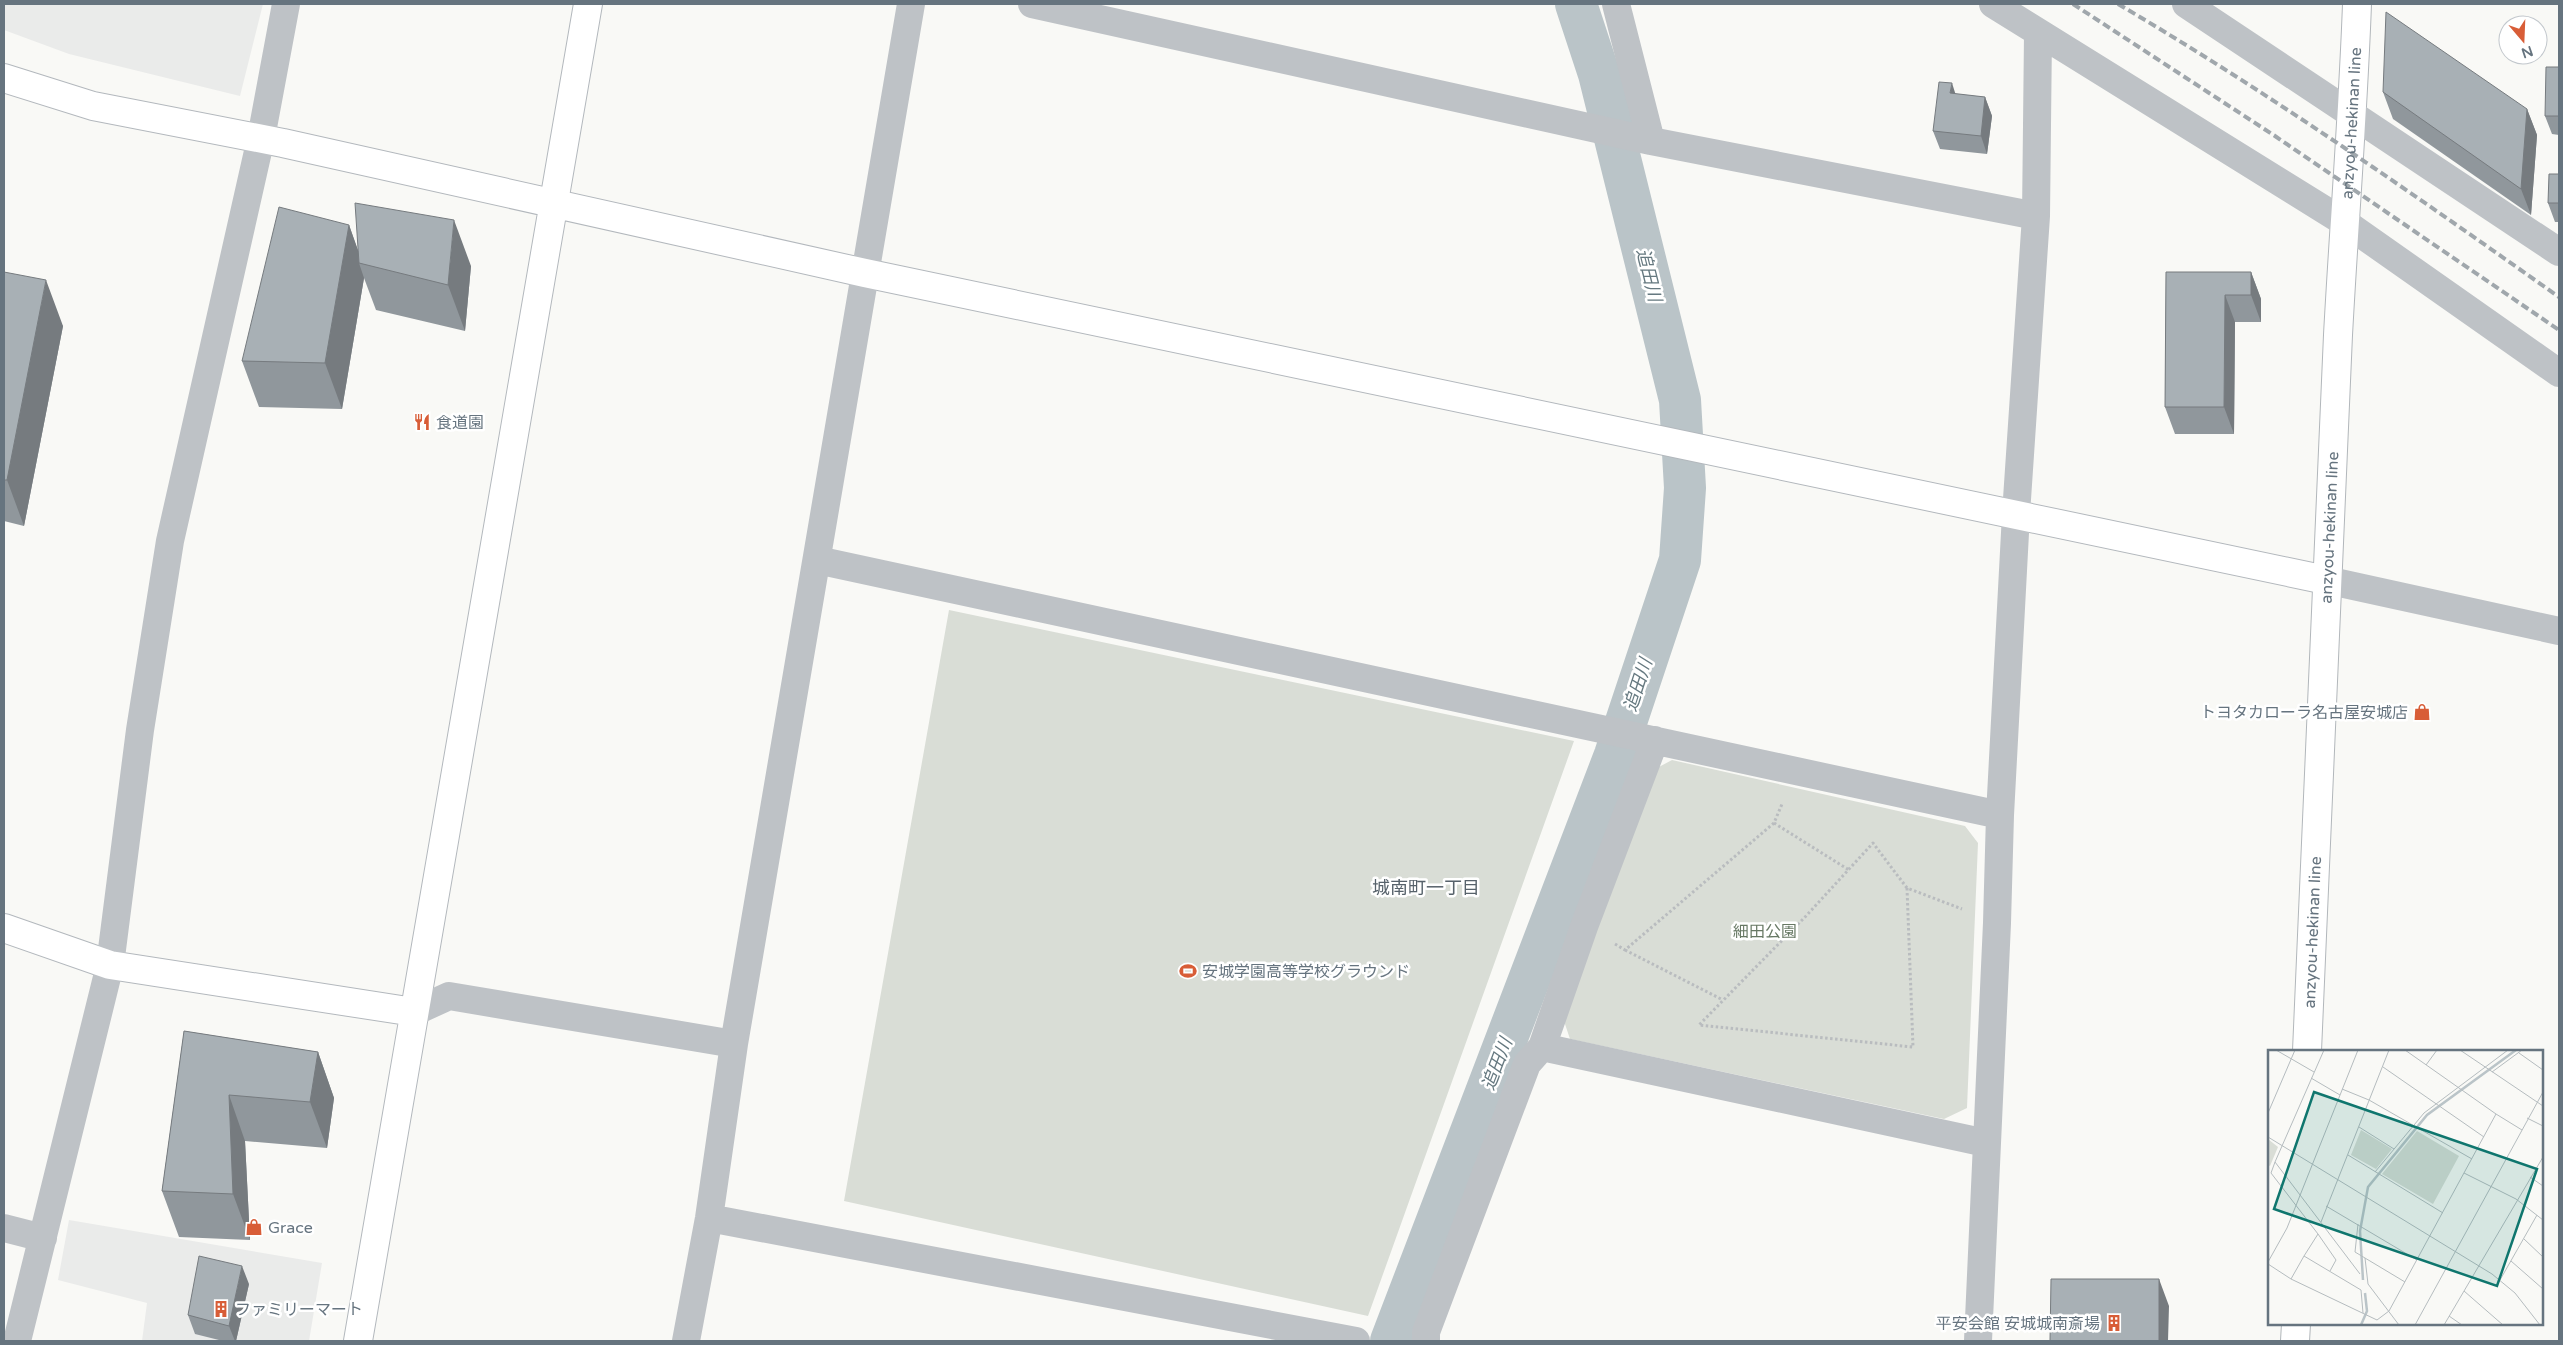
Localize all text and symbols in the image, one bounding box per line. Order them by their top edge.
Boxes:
north arrow [2498,15,2548,65]
text: N [2519,42,2535,62]
street label: anzyou-hekinan line [2337,47,2366,200]
water label: 追田川 [1632,246,1667,306]
restaurant icon: 食道園 [412,412,432,432]
place label: 食道園 [436,413,484,433]
street label: anzyou-hekinan line [2317,451,2343,604]
water label: 追田川 [1619,654,1657,714]
shop icon: トヨタカローラ名古屋安城店 [2412,702,2432,722]
place label: トヨタカローラ名古屋安城店 [2200,703,2408,723]
street label: anzyou-hekinan line [2300,856,2326,1009]
district label: 城南町一丁目 [1372,877,1480,899]
park label: 細田公園 [1733,922,1797,942]
sports icon: 安城学園高等学校グラウンド [1178,961,1198,981]
place label: 安城学園高等学校グラウンド [1202,962,1410,982]
water label: 追田川 [1477,1033,1518,1093]
inset map [2268,1050,2543,1325]
shop icon: Grace [244,1217,264,1237]
place label: Grace [268,1218,313,1238]
building icon: ファミリーマート [211,1299,231,1319]
place label: ファミリーマート [235,1300,363,1320]
building icon: 平安会館 安城城南斎場 [2104,1313,2124,1333]
place label: 平安会館 安城城南斎場 [1936,1314,2100,1334]

